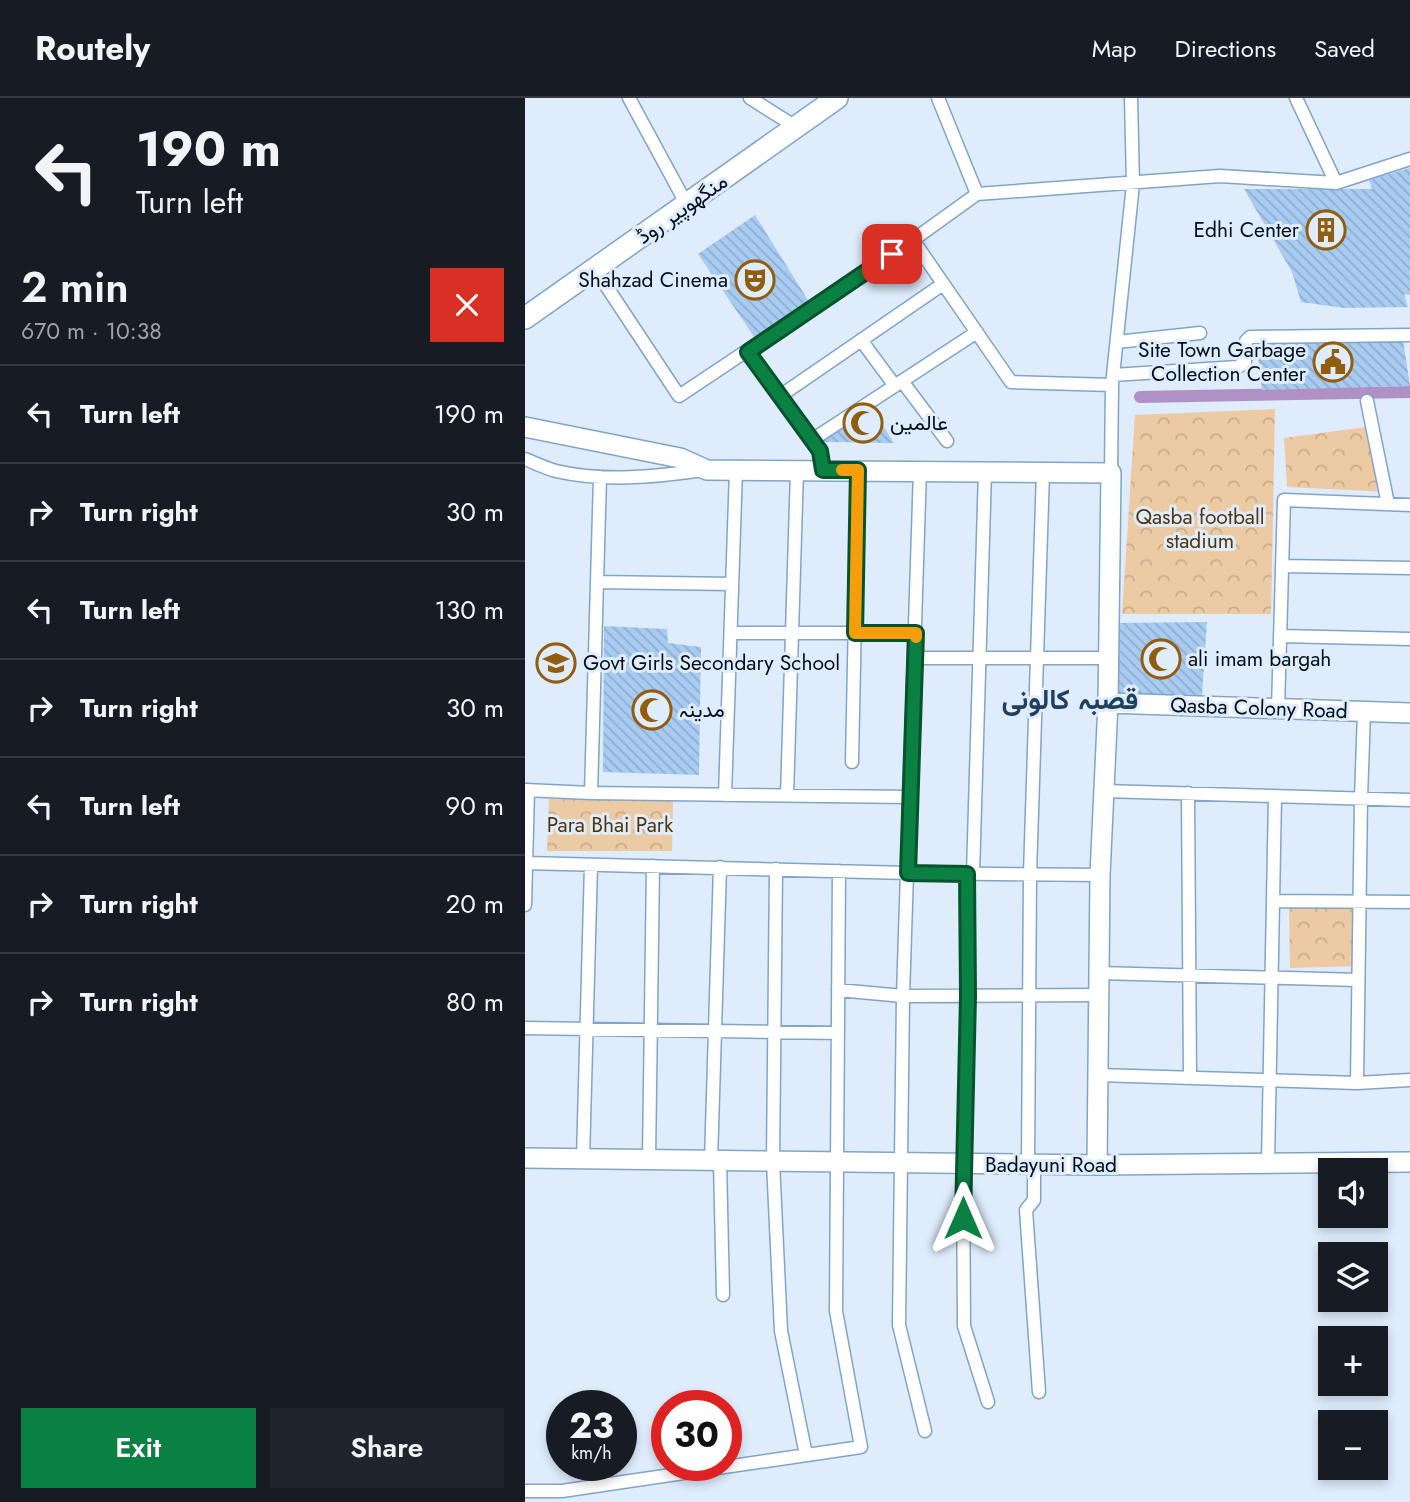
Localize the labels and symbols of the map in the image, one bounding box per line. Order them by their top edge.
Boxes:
street label: منگھوپیر روڈ [630,167,734,251]
building icon: Edhi Center [1305,209,1347,251]
place label: Edhi Center [1193,215,1300,245]
pin [862,224,922,284]
theatre icon: Shahzad Cinema [734,259,776,301]
place label: Shahzad Cinema [578,265,728,295]
place label: Site Town Garbage Collection Center [1138,335,1307,389]
public building icon: Site Town Garbage Collection Center [1312,341,1354,383]
mosque icon: عالمین [842,402,884,444]
place label: عالمین [890,408,948,438]
park label: Qasba football stadium [1135,502,1265,556]
mosque icon: ali imam bargah [1140,638,1182,680]
school or university icon: Govt Girls Secondary School [535,642,577,684]
place label: ali imam bargah [1188,644,1331,674]
place label: Govt Girls Secondary School [583,648,840,678]
district label: قصبہ کالونی [1002,679,1138,720]
mosque icon: مدینہ [631,689,673,731]
street label: Qasba Colony Road [1170,690,1348,726]
place label: مدینہ [679,695,725,725]
park label: Para Bhai Park [547,810,674,840]
street label: Badayuni Road [985,1150,1117,1180]
position arrow [926,1181,1000,1255]
speed limit sign: 30 [651,1390,742,1481]

